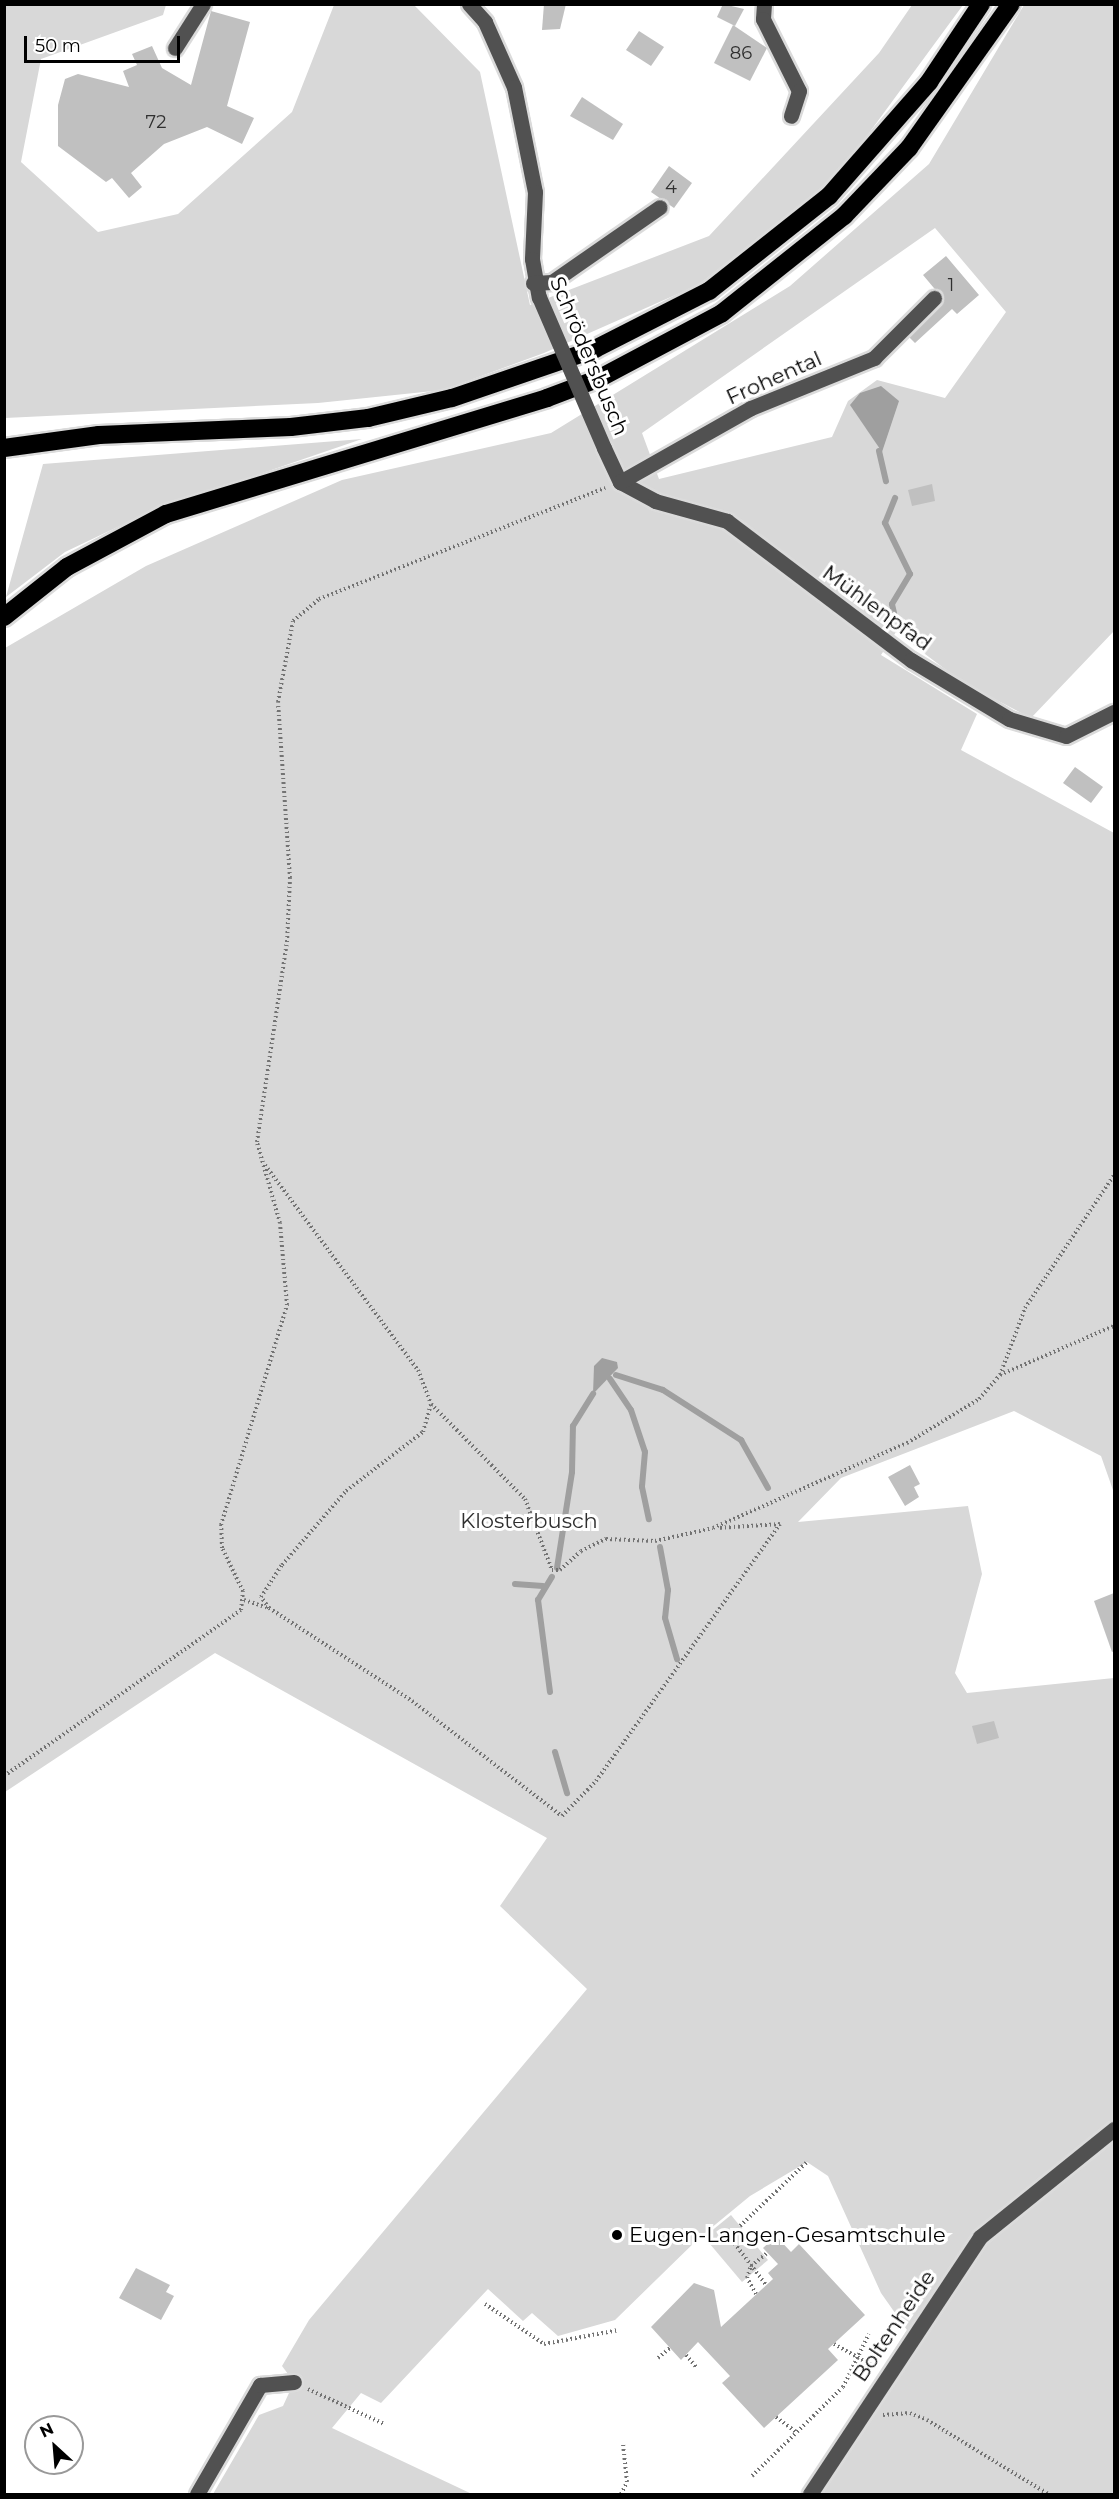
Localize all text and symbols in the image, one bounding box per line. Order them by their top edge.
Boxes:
scale bar [27,24,183,62]
text: 50 m [35,35,81,57]
house number: 86 [730,42,752,64]
house number: 72 [146,111,166,133]
house number: 4 [665,176,677,198]
street label: Schrödersbusch [544,273,634,439]
house number: 1 [948,274,954,296]
street label: Frohental [722,346,826,410]
street label: Mühlenpfad [818,560,936,656]
park label: Klosterbusch [460,1508,598,1534]
place label: Eugen-Langen-Gesamtschule [629,2222,946,2248]
marker: Eugen-Langen-Gesamtschule [610,2228,624,2242]
street label: Boltenheide [848,2266,940,2386]
north arrow [24,2415,84,2475]
text: N [37,2419,57,2442]

